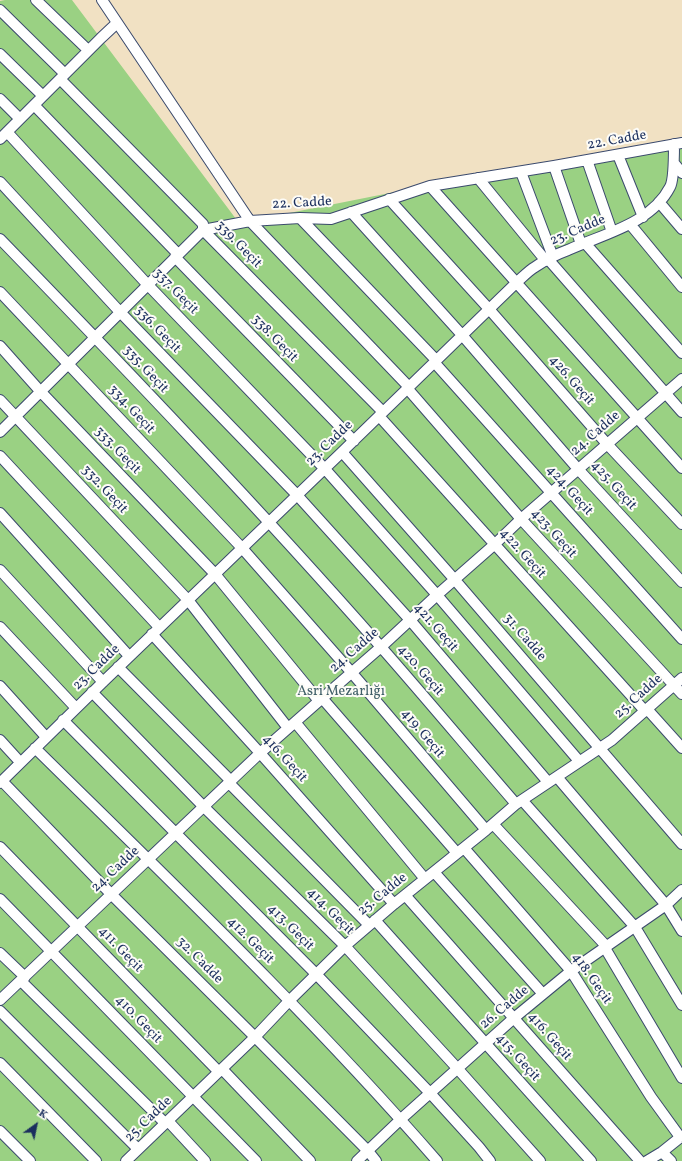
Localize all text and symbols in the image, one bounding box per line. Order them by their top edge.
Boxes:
street label: 22. Cadde [586,128,648,154]
street label: 22. Cadde [272,194,332,214]
street label: 23. Cadde [548,212,608,250]
street label: 339. Geçit [211,218,265,272]
street label: 337. Geçit [149,265,201,319]
street label: 336. Geçit [130,303,184,357]
street label: 338. Geçit [247,312,301,366]
street label: 335. Geçit [119,343,171,397]
street label: 426. Geçit [545,352,597,410]
street label: 334. Geçit [104,382,158,438]
street label: 24. Cadde [568,408,624,460]
street label: 23. Cadde [303,417,357,471]
street label: 333. Geçit [90,424,144,478]
street label: 425. Geçit [586,458,640,514]
street label: 332. Geçit [77,462,131,518]
street label: 424. Geçit [542,462,596,520]
street label: 423. Geçit [526,506,580,562]
street label: 422. Geçit [495,525,549,583]
street label: 421. Geçit [409,600,461,656]
street label: 31. Cadde [499,611,549,665]
street label: 24. Cadde [327,625,383,677]
street label: 23. Cadde [70,641,124,695]
street label: 420. Geçit [393,642,447,700]
street label: 25. Cadde [611,671,667,723]
park label: Asri Mezarlığı [297,684,385,700]
street label: 419. Geçit [396,706,448,762]
street label: 416. Geçit [258,731,310,787]
street label: 24. Cadde [88,843,144,897]
street label: 25. Cadde [355,870,411,920]
street label: 414. Geçit [303,885,357,939]
street label: 413. Geçit [263,901,317,955]
street label: 412. Geçit [223,914,277,968]
street label: 411. Geçit [94,923,146,977]
street label: 32. Cadde [172,934,226,988]
street label: 418. Geçit [567,950,615,1008]
street label: 26. Cadde [477,983,533,1033]
street label: 410. Geçit [111,992,165,1048]
street label: 416. Geçit [523,1009,575,1065]
street label: 415. Geçit [491,1030,543,1086]
street label: 25. Cadde [122,1094,176,1146]
north arrow [16,1105,56,1145]
text: K [35,1106,50,1123]

